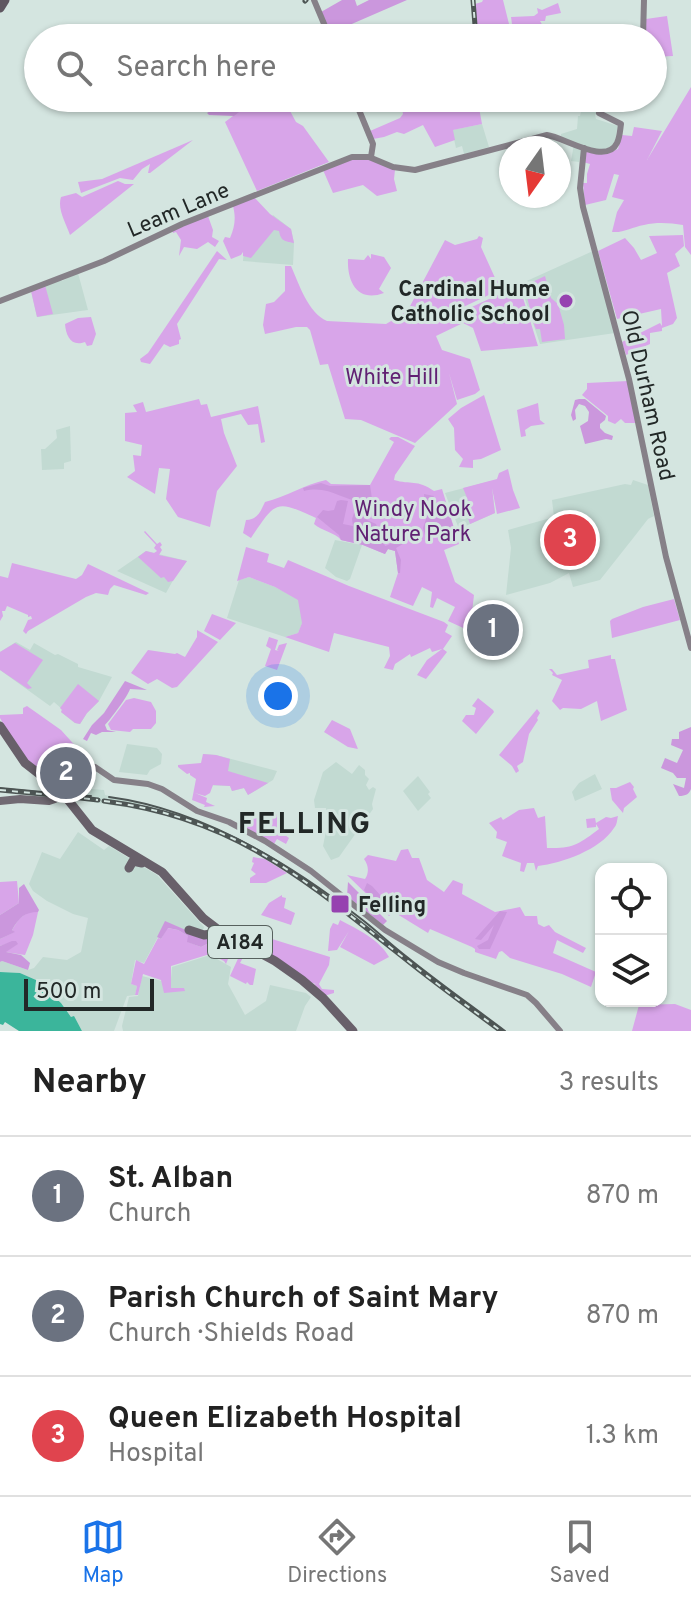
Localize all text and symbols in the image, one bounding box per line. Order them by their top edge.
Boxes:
search box [24,24,667,112]
icon: search [52,46,96,90]
text: Search here [116,50,276,87]
north arrow [499,136,571,208]
street label: Leam Lane [124,178,234,245]
place label: Cardinal Hume Catholic School [391,277,550,329]
marker: Cardinal Hume Catholic School [557,292,575,310]
street label: Old Durham Road [614,308,679,484]
park label: White Hill [345,365,439,392]
park label: Windy Nook Nature Park [354,497,472,549]
pin: 3 [544,510,596,570]
pin: 1 [467,600,519,660]
your location [258,676,298,716]
pin: 2 [40,743,92,803]
district label: FELLING [238,807,372,844]
map controls [595,863,667,1007]
button: locate [595,863,667,935]
marker: Felling [329,893,351,915]
place label: Felling [358,893,426,920]
road number: A184 [208,926,272,958]
button: layers [595,935,667,1007]
scale bar [24,975,154,1011]
text: 500 m [36,979,102,1006]
text: Nearby [32,1062,147,1105]
text: 3 results [559,1067,659,1100]
text: St. Alban [108,1161,233,1198]
text: 1 [53,1180,63,1213]
text: 870 m [586,1180,659,1213]
text: Church [108,1198,191,1231]
text: Parish Church of Saint Mary [108,1281,498,1318]
text: 2 [50,1300,66,1333]
text: 870 m [586,1300,659,1333]
text: Church · Shields Road [108,1318,354,1351]
text: Queen Elizabeth Hospital [108,1401,462,1438]
text: 3 [50,1420,66,1453]
text: 1.3 km [586,1420,659,1453]
text: Hospital [108,1438,204,1471]
tab: Map [81,1515,125,1590]
tab: Directions [287,1515,387,1590]
tab: Saved [549,1515,610,1590]

